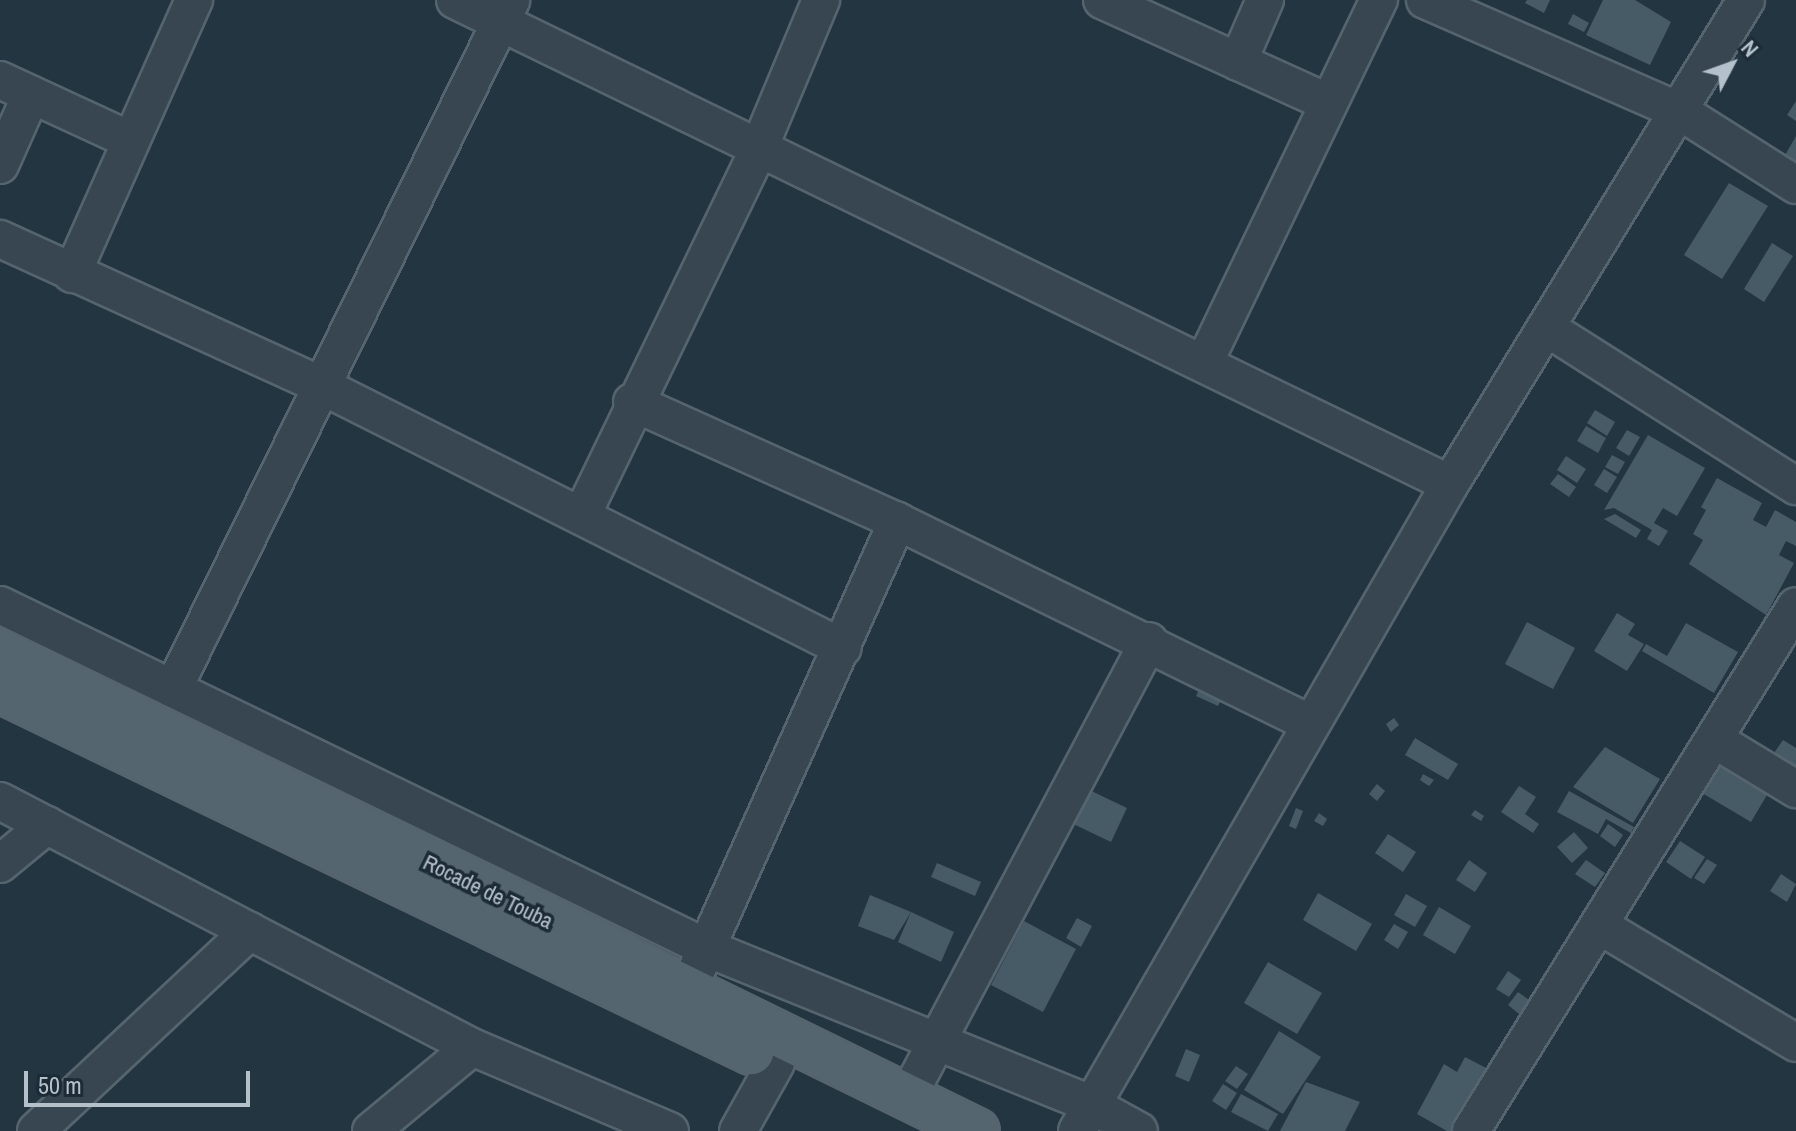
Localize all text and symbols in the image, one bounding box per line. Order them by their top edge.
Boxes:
north arrow [1692,24,1772,104]
text: N [1735,33,1766,63]
street label: Rocade de Touba [419,849,557,935]
scale bar [28,1055,254,1105]
text: 50 m [38,1069,82,1101]

